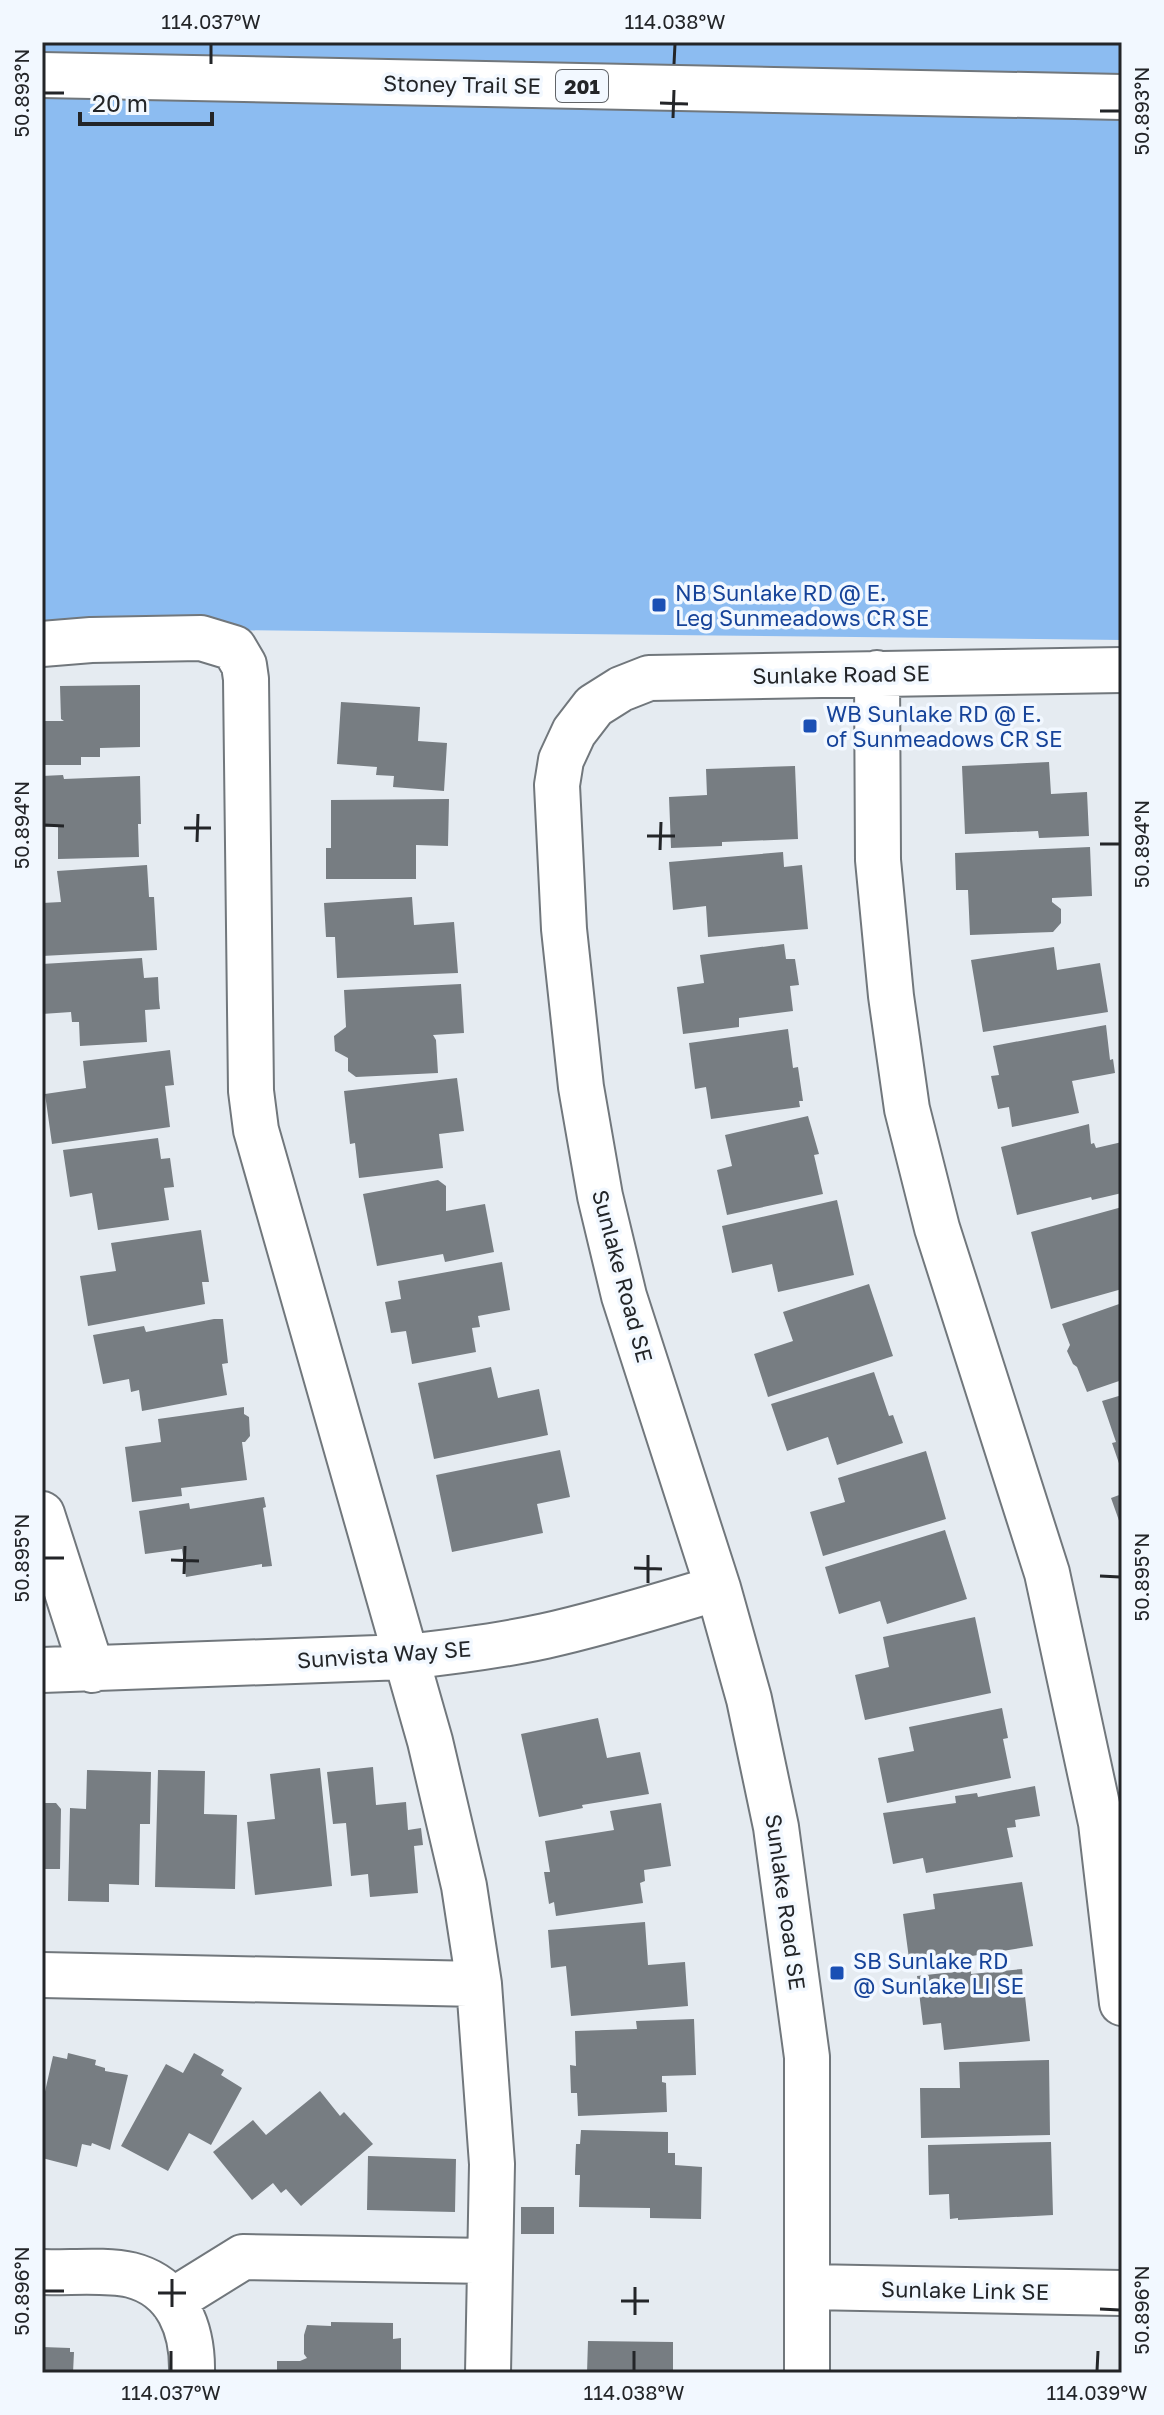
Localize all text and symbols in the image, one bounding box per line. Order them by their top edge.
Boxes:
text: 114.037°W [161,9,261,33]
text: 114.038°W [625,9,725,33]
text: 50.893°N [9,49,33,138]
text: 50.893°N [1129,67,1153,156]
street label: Stoney Trail SE [383,69,541,99]
road number: 201 [556,70,608,102]
scale bar [80,76,212,126]
text: 20 m [92,88,148,117]
place label: NB Sunlake RD @ E. Leg Sunmeadows CR SE [675,579,929,631]
marker: NB Sunlake RD @ E. Leg Sunmeadows CR SE [650,596,668,614]
street label: Sunlake Road SE [752,659,930,689]
place label: WB Sunlake RD @ E. of Sunmeadows CR SE [826,700,1063,752]
marker: WB Sunlake RD @ E. of Sunmeadows CR SE [801,717,819,735]
text: 50.894°N [9,781,33,869]
text: 50.894°N [1129,800,1153,888]
street label: Sunlake Road SE [587,1187,659,1365]
text: 50.895°N [9,1514,33,1602]
text: 50.895°N [1129,1533,1153,1621]
street label: Sunvista Way SE [296,1634,472,1674]
street label: Sunlake Road SE [760,1812,812,1992]
place label: SB Sunlake RD @ Sunlake LI SE [853,1947,1024,1999]
marker: SB Sunlake RD @ Sunlake LI SE [828,1964,846,1982]
text: 50.896°N [9,2246,33,2336]
text: 50.896°N [1129,2265,1153,2355]
street label: Sunlake Link SE [881,2275,1049,2305]
text: 114.037°W [121,2380,221,2404]
text: 114.038°W [584,2380,684,2404]
text: 114.039°W [1047,2380,1147,2404]

